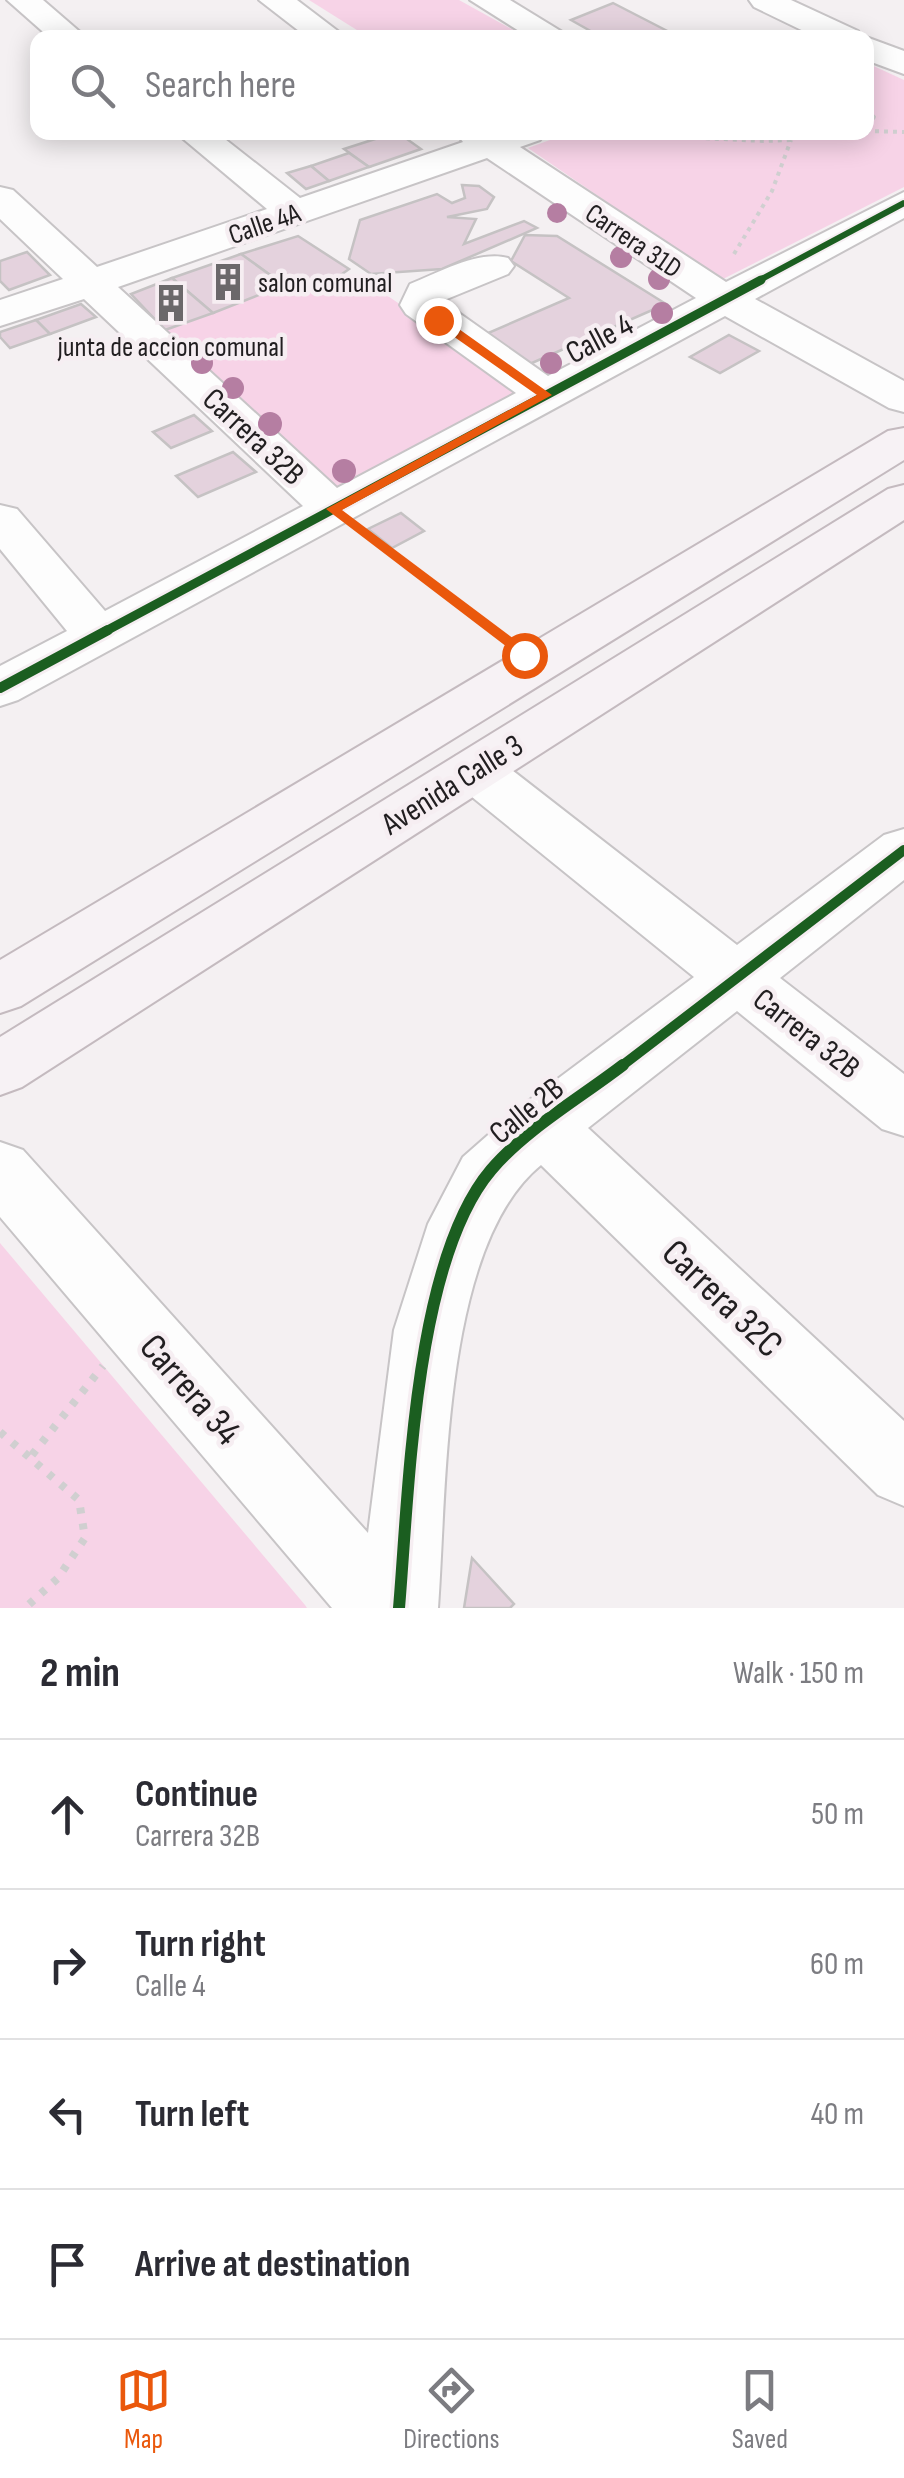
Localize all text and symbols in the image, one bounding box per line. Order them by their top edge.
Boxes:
search box [30,30,874,140]
icon: search [65,58,120,113]
text: Search here [145,63,296,108]
street label: Calle 4A [224,196,306,252]
street label: Carrera 31D [579,197,688,285]
building icon: salon comunal [207,261,249,303]
place label: salon comunal [258,267,392,300]
building icon: junta de accion comunal [150,282,192,324]
route end [416,298,462,344]
street label: Calle 4 [559,306,640,373]
place label: junta de accion comunal [57,331,284,364]
street label: Carrera 32B [194,380,312,494]
route start [502,633,548,679]
street label: Avenida Calle 3 [374,727,531,845]
street label: Carrera 32B [745,980,867,1088]
street label: Calle 2B [482,1069,572,1153]
street label: Carrera 32C [652,1231,792,1367]
street label: Carrera 34 [130,1326,250,1455]
text: 2 min [40,1648,120,1699]
text: Walk · 150 m [733,1654,864,1693]
text: Continue [135,1772,258,1817]
icon: ahead [40,1787,95,1842]
text: 50 m [811,1795,864,1834]
text: Carrera 32B [135,1817,260,1856]
text: Turn right [135,1922,266,1967]
icon: right [40,1937,95,1992]
text: 60 m [810,1945,864,1984]
text: Calle 4 [135,1967,206,2006]
icon: left [40,2087,95,2142]
text: Turn left [135,2092,249,2137]
text: 40 m [811,2095,864,2134]
icon: arrive [40,2237,95,2292]
text: Arrive at destination [135,2242,410,2287]
tab: Map [116,2363,171,2456]
tab: Directions [403,2363,500,2456]
tab: Saved [732,2363,788,2456]

